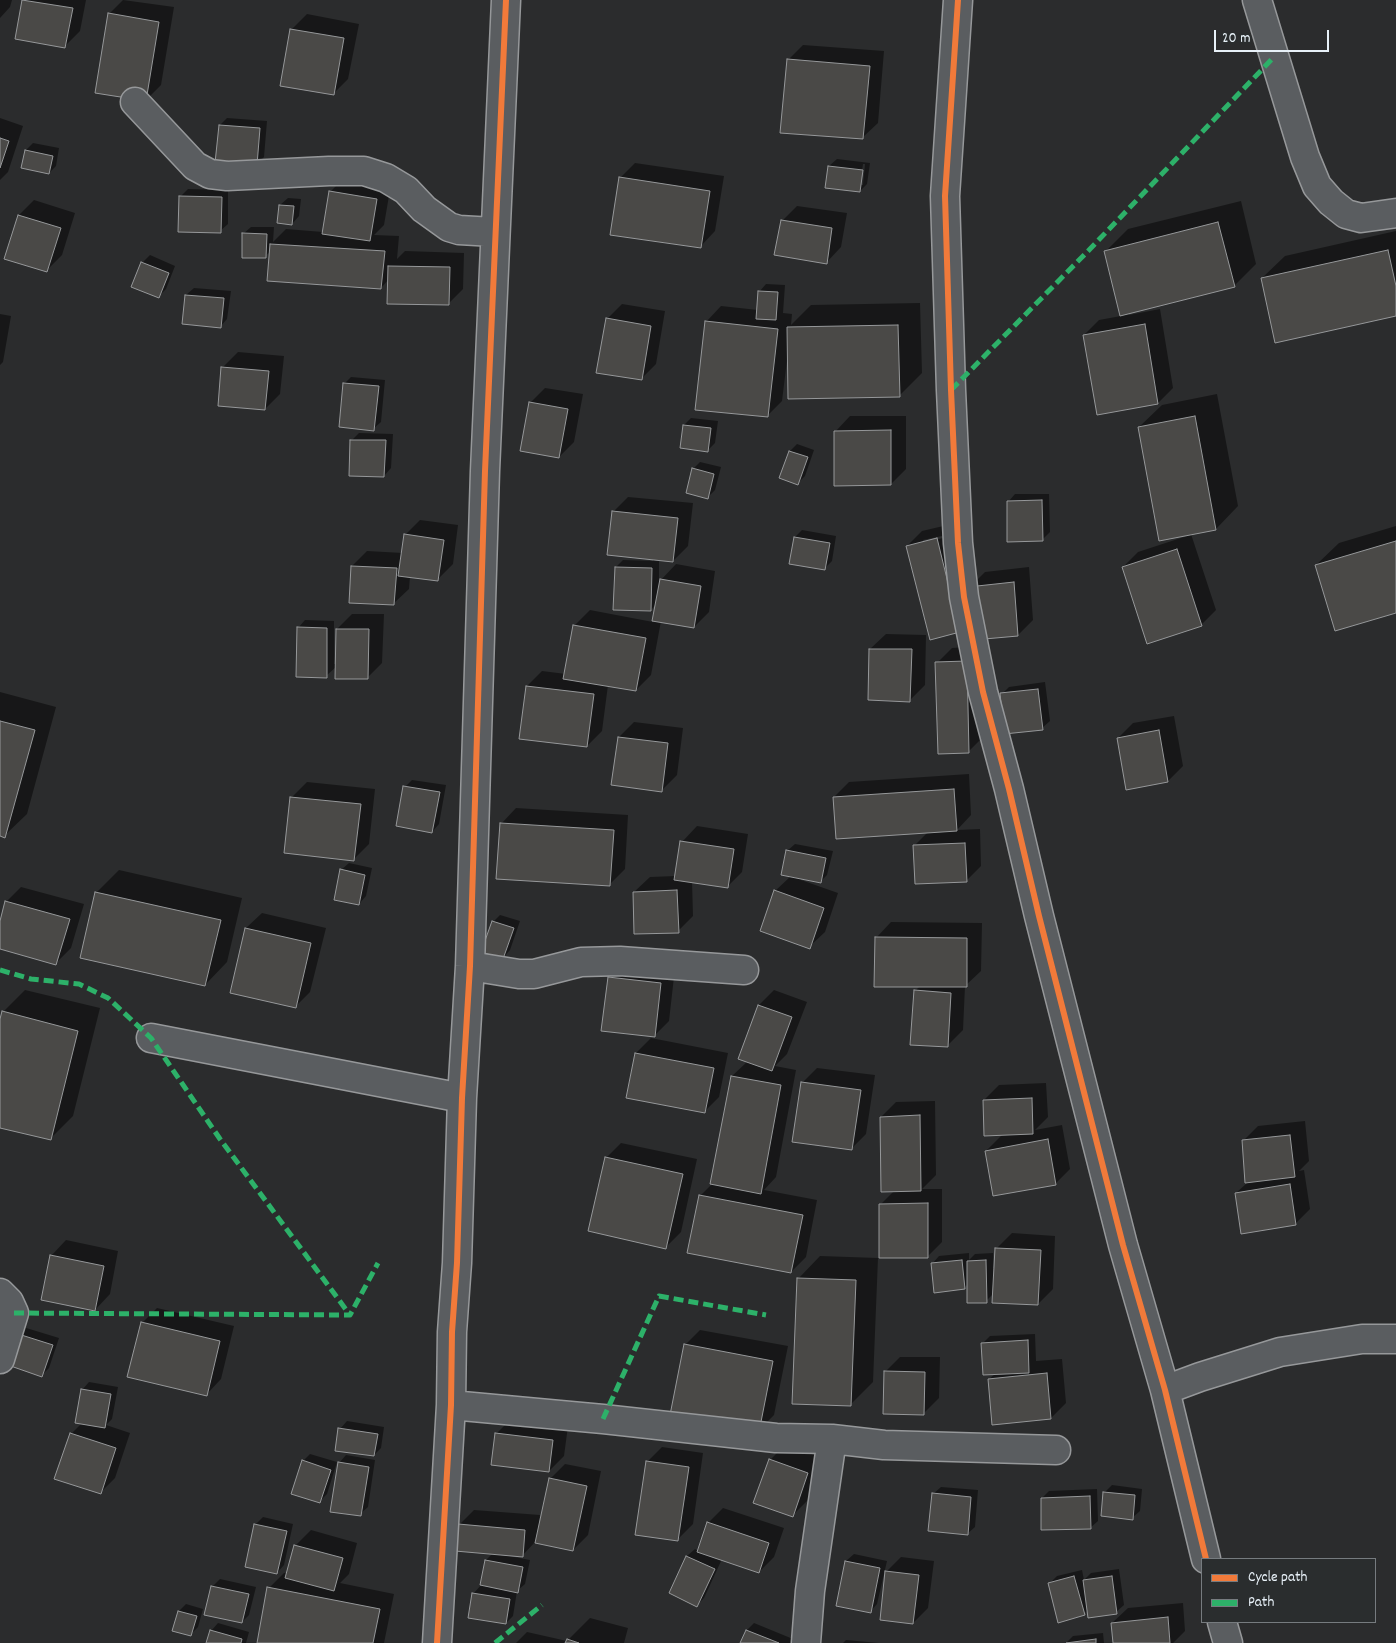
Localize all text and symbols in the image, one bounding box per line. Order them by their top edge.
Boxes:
scale bar [1216,20,1331,52]
text: 20 m [1222,28,1250,50]
legend [1201,1558,1376,1623]
text: Cycle path [1248,1567,1307,1589]
text: Path [1248,1592,1274,1614]

